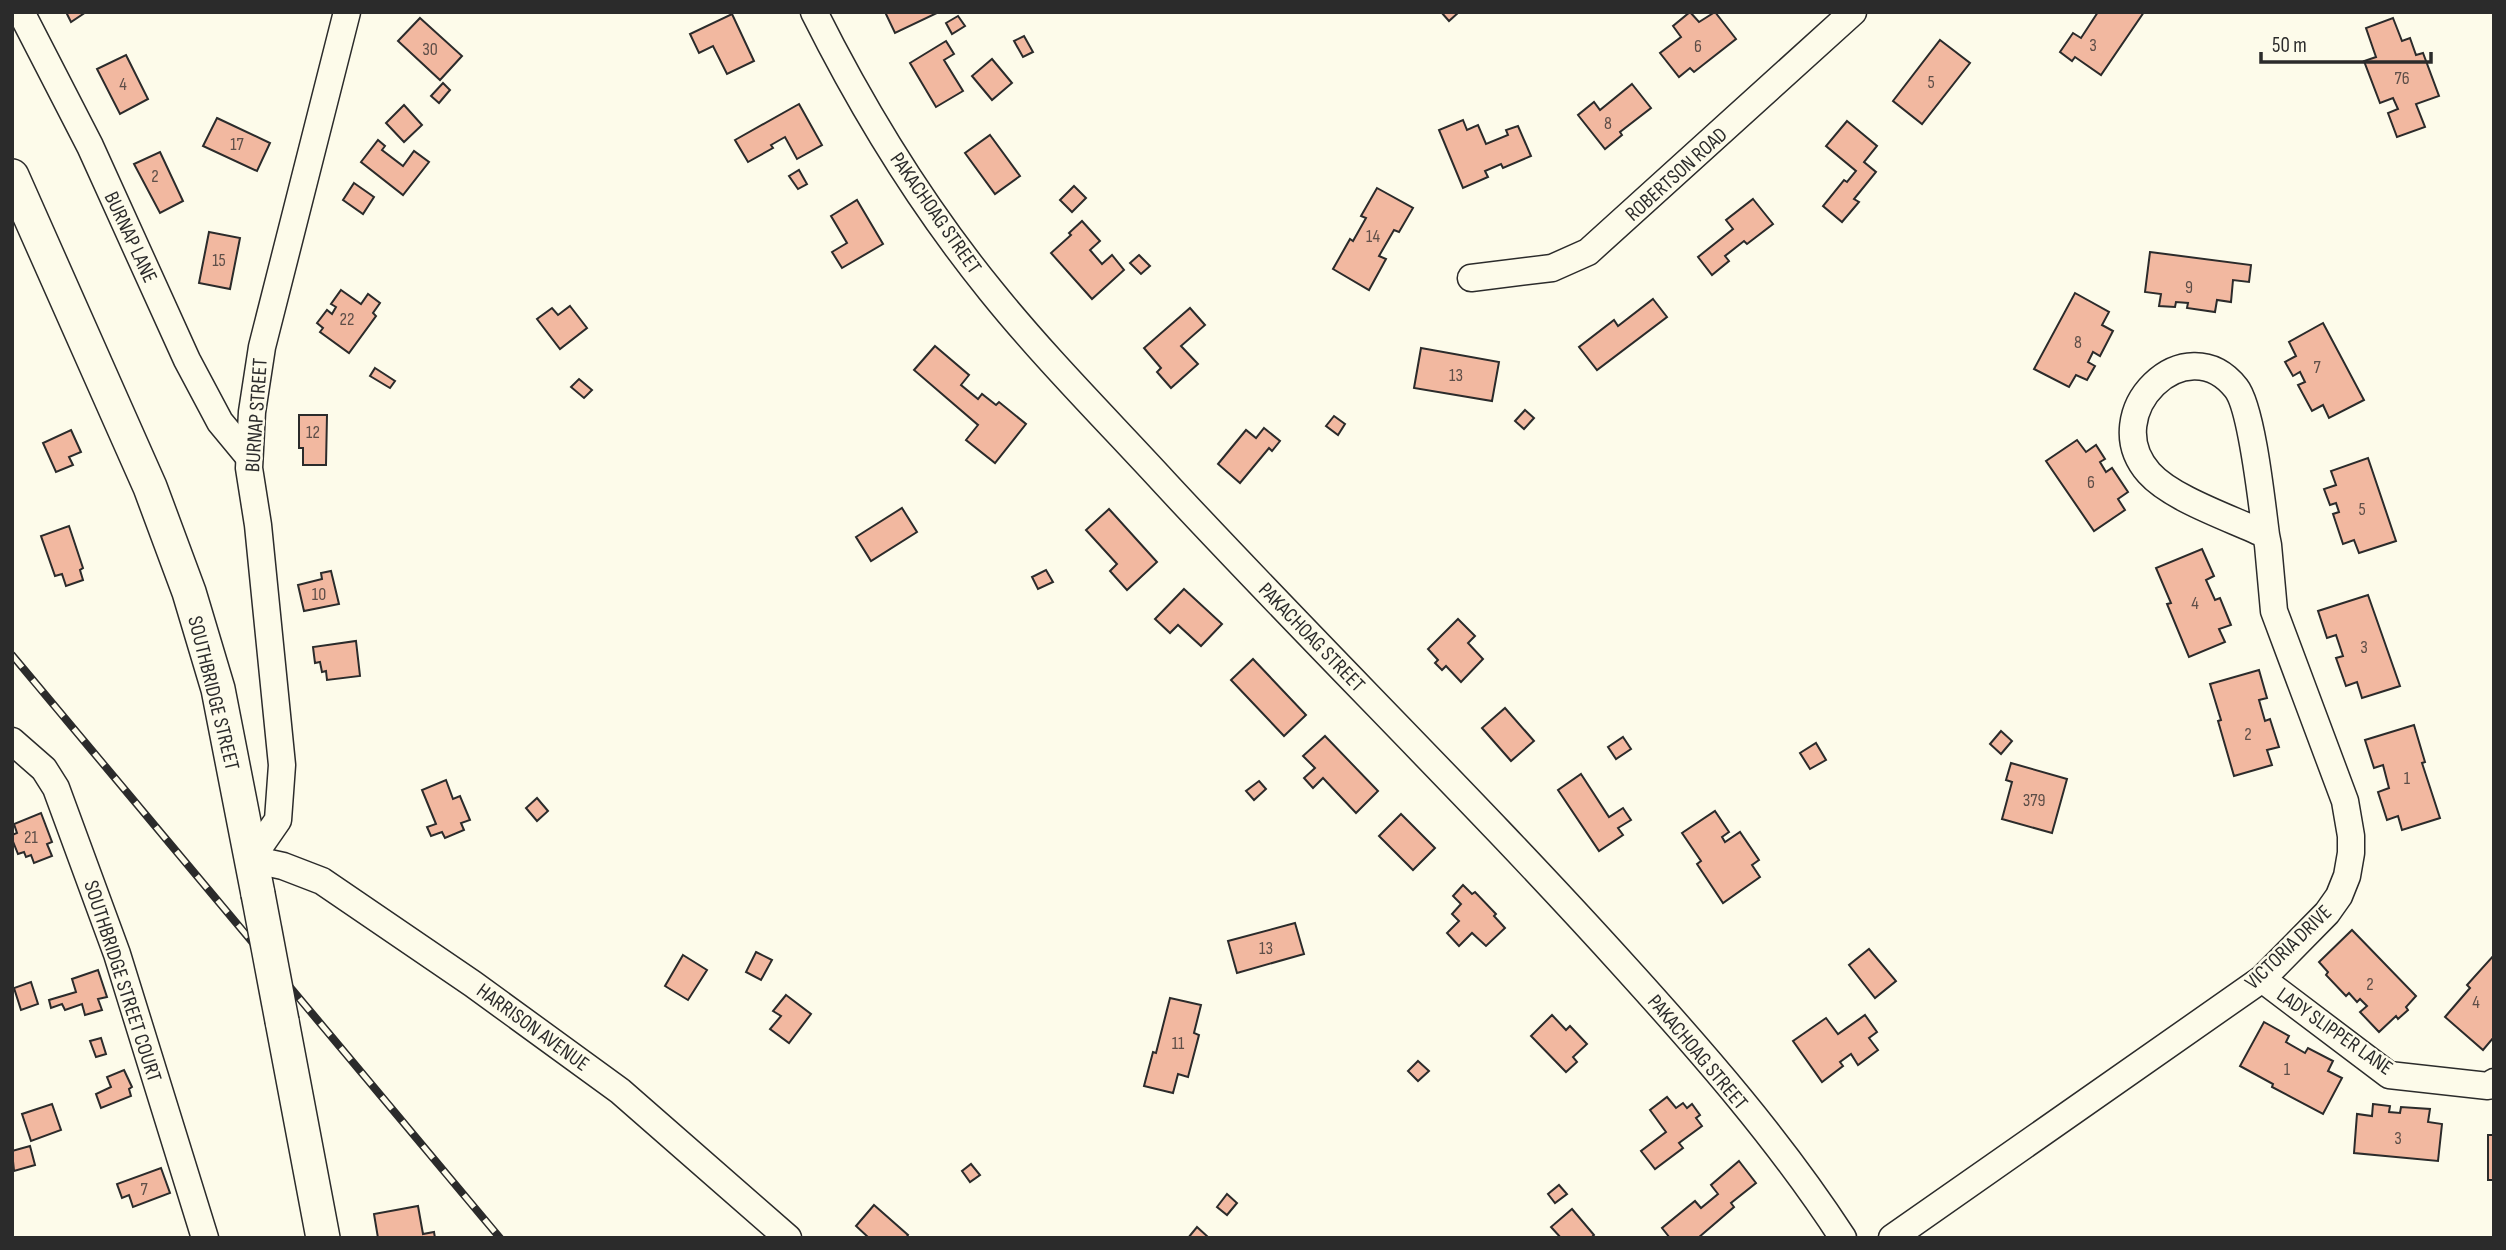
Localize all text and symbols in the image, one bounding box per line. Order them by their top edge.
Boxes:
scale bar [2261,21,2431,65]
text: 50 m [2272,33,2307,58]
house number: 3 [2089,35,2097,56]
house number: 6 [1694,36,1702,57]
house number: 30 [422,39,438,60]
house number: 76 [2394,68,2410,89]
house number: 5 [1927,72,1935,93]
house number: 4 [119,74,127,95]
house number: 8 [1604,113,1612,134]
street label: ROBERTSON ROAD [1620,122,1732,227]
house number: 17 [230,134,245,155]
street label: PAKACHOAG STREET [885,148,987,279]
house number: 2 [151,166,159,187]
street label: BURNAP LANE [99,188,163,287]
house number: 14 [1366,226,1380,247]
house number: 15 [212,250,226,271]
house number: 9 [2185,277,2193,298]
house number: 22 [340,309,354,330]
house number: 8 [2074,332,2082,353]
street label: BURNAP STREET [240,357,273,473]
house number: 7 [2313,357,2321,378]
house number: 13 [1449,365,1463,386]
house number: 12 [306,422,320,443]
house number: 6 [2087,472,2095,493]
house number: 5 [2358,499,2366,520]
street label: PAKACHOAG STREET [1253,577,1370,698]
house number: 10 [312,584,326,605]
house number: 4 [2191,593,2199,614]
street label: SOUTHBRIDGE STREET [182,613,245,773]
house number: 3 [2360,637,2368,658]
house number: 2 [2244,724,2252,745]
house number: 1 [2404,768,2411,789]
house number: 379 [2023,790,2045,811]
house number: 21 [24,827,39,848]
street label: SOUTHBRIDGE STREET COURT [78,877,167,1085]
street label: VICTORIA DRIVE [2240,900,2337,995]
house number: 13 [1259,938,1273,959]
house number: 2 [2366,974,2374,995]
street label: HARRISON AVENUE [472,978,594,1077]
street label: LADY SLIPPER LANE [2272,982,2397,1081]
street label: PAKACHOAG STREET [1642,990,1753,1115]
house number: 4 [2472,992,2480,1013]
house number: 11 [1172,1033,1185,1054]
house number: 1 [2284,1059,2291,1080]
house number: 3 [2394,1128,2402,1149]
house number: 7 [140,1179,148,1200]

